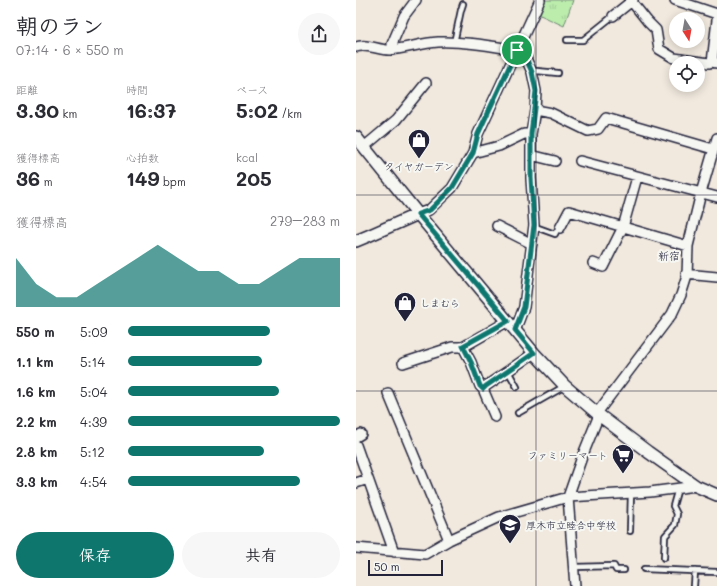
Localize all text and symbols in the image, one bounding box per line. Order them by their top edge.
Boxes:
text: 朝のラン [16,11,104,40]
north arrow [669,12,705,48]
map controls [669,12,705,92]
button: share [298,13,340,55]
pin [500,33,534,67]
icon: arrive [506,39,528,61]
text: 07:14 · 6 × 550 m [16,41,124,58]
button: locate [669,56,705,92]
text: 距離 [16,82,38,97]
text: 時間 [126,82,148,97]
text: ペース [236,82,268,97]
text: 3.30 [16,97,59,123]
text: 16:37 [126,97,176,123]
text: 5:02 [236,97,278,123]
text: km [59,106,77,121]
text: /km [278,106,302,121]
shop icon: タイヤガーデン [406,127,432,160]
text: 獲得標高 [16,150,60,165]
text: 心拍数 [126,150,159,165]
text: kcal [236,150,258,165]
place label: タイヤガーデン [384,159,454,173]
text: 36 [16,165,40,191]
text: 149 [126,165,160,191]
text: 205 [236,165,272,191]
text: m [40,174,52,189]
text: bpm [160,174,186,189]
text: 279–283 m [270,212,340,229]
text: 獲得標高 [16,213,68,230]
district label: 新宿 [658,248,680,263]
shop icon: しまむら [392,290,418,323]
place label: しまむら [420,296,460,310]
text: 550 m [16,323,55,340]
text: 5:09 [80,323,107,340]
text: 1.1 km [16,353,54,370]
text: 5:14 [80,353,105,370]
text: 1.6 km [16,383,56,400]
text: 5:04 [80,383,107,400]
text: 2.2 km [16,413,57,430]
text: 4:39 [80,413,107,430]
supermarket icon: ファミリーマート [610,442,636,475]
text: 2.8 km [16,443,57,460]
text: 5:12 [80,443,105,460]
place label: ファミリーマート [528,448,608,462]
text: 3.3 km [16,473,58,490]
text: 4:54 [80,473,107,490]
school or university icon: 厚木市立睦合中学校 [497,512,523,545]
place label: 厚木市立睦合中学校 [526,518,616,532]
button: 保存 [16,532,174,578]
button: 共有 [182,532,340,578]
scale bar [368,558,443,577]
text: 50 m [374,559,400,574]

